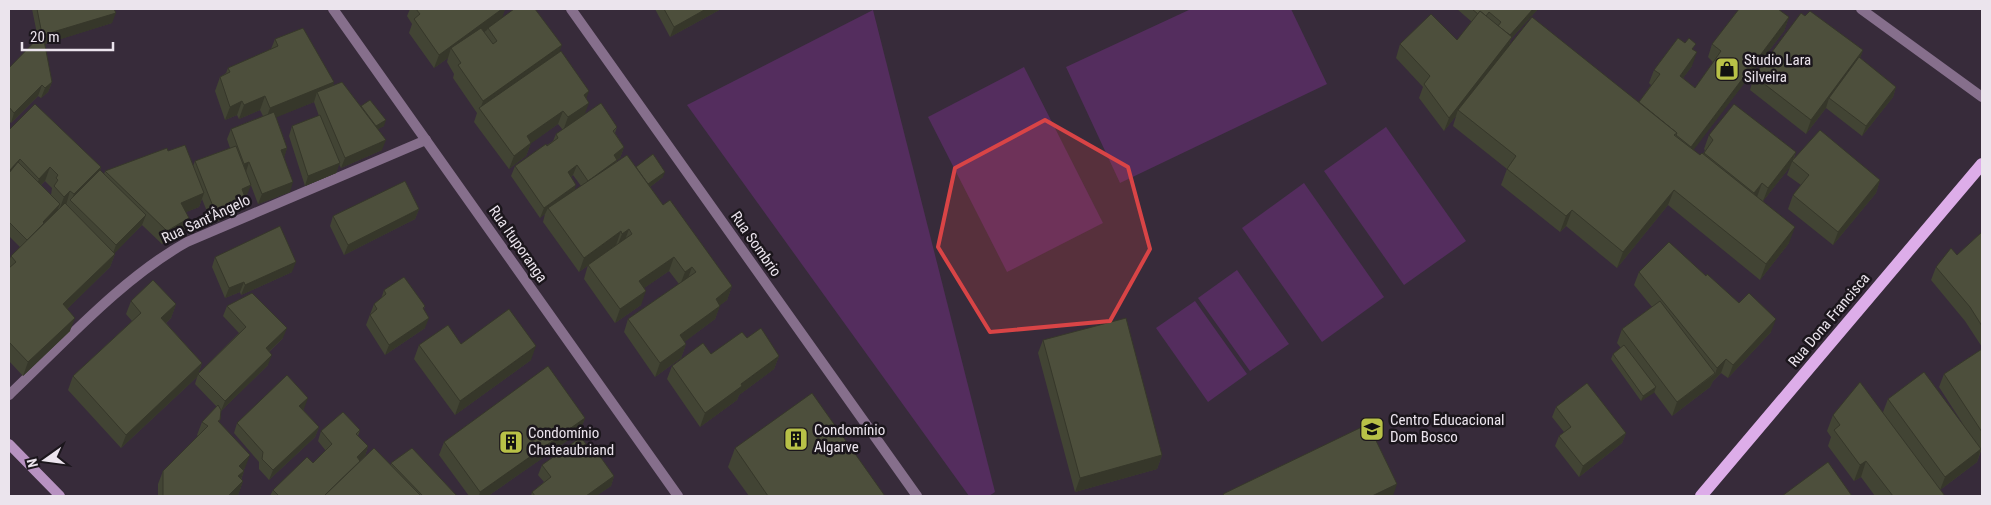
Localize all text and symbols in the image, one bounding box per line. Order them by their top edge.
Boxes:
scale bar [22,20,114,52]
text: 20 m [30,28,60,46]
place label: Studio Lara Silveira [1744,51,1811,86]
shop icon: Studio Lara Silveira [1714,56,1740,82]
street label: Rua Sant'Ângelo [159,191,253,247]
street label: Rua Ituporanga [485,202,551,286]
street label: Rua Sombrio [727,208,785,280]
street label: Rua Dona Francisca [1785,269,1873,371]
place label: Centro Educacional Dom Bosco [1390,411,1505,446]
school or university icon: Centro Educacional Dom Bosco [1359,416,1385,442]
place label: Condomínio Algarve [814,421,885,456]
place label: Condomínio Chateaubriand [528,424,614,459]
building icon: Condomínio Algarve [783,426,809,452]
building icon: Condomínio Chateaubriand [498,429,524,455]
north arrow [20,435,70,485]
text: N [24,457,41,469]

